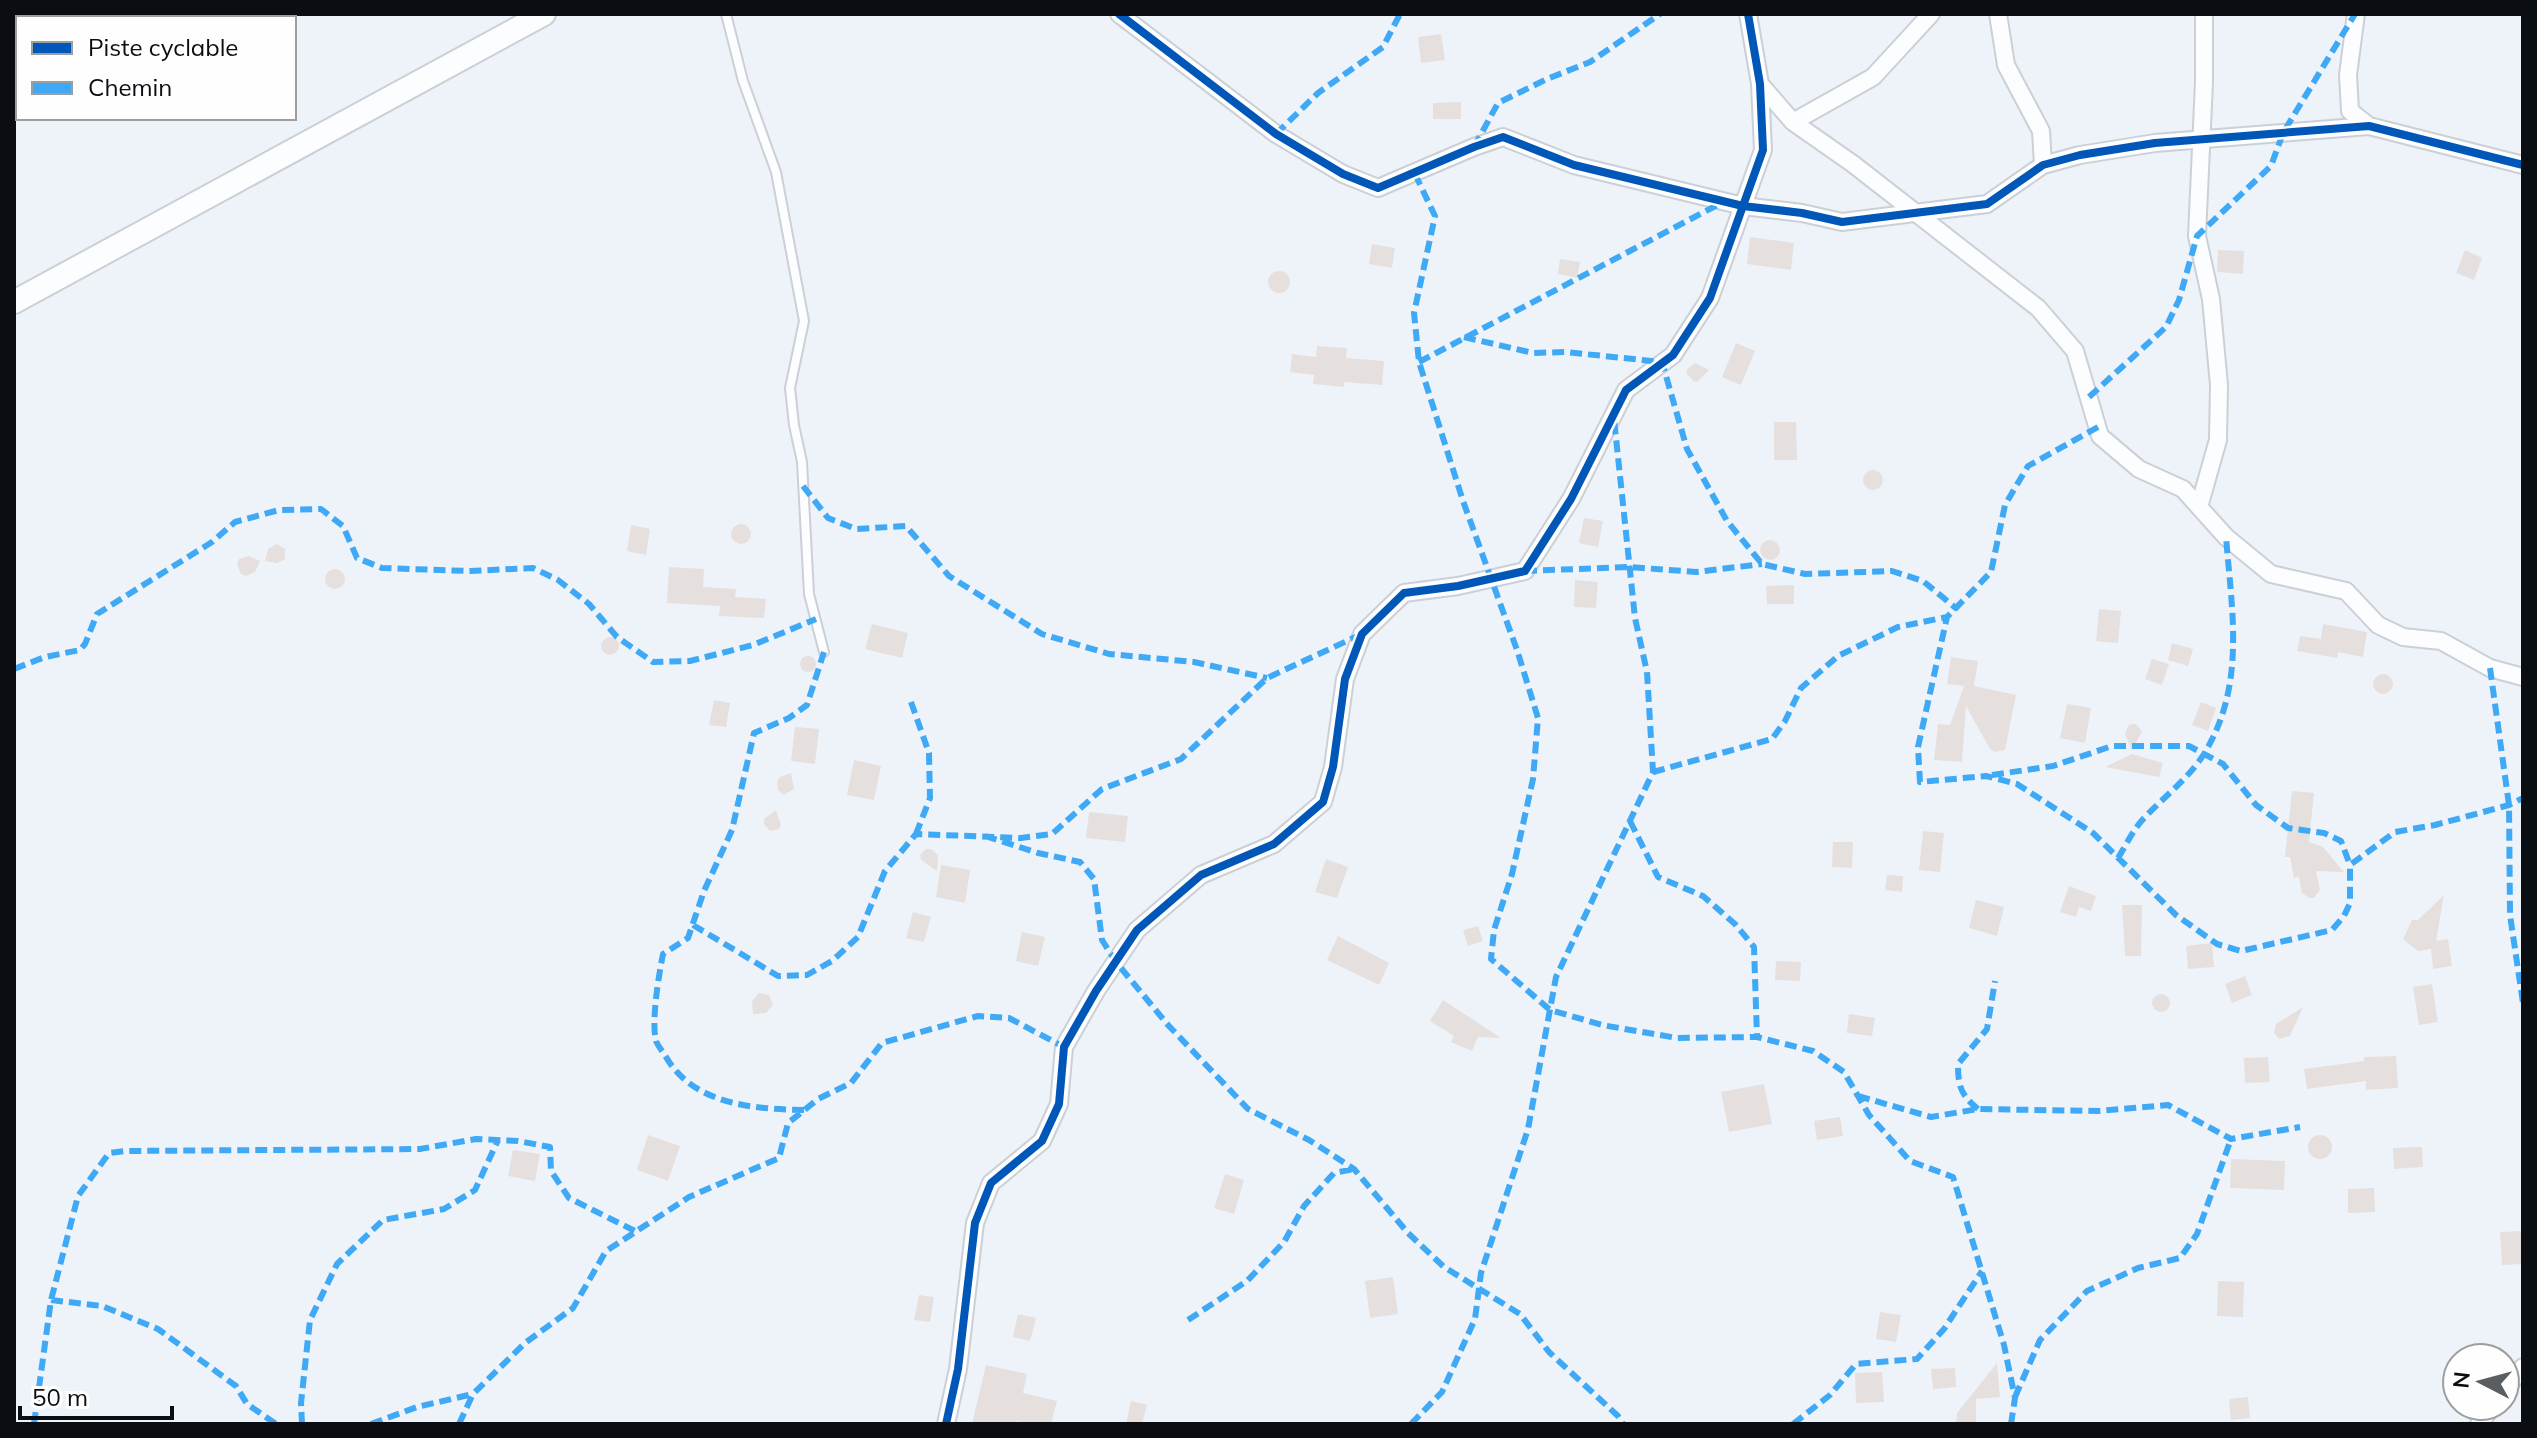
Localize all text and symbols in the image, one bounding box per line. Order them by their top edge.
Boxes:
legend [16,16,296,120]
text: Piste cyclable [88,32,238,62]
text: Chemin [88,72,172,102]
north arrow [2441,1342,2521,1422]
scale bar [20,1370,172,1420]
text: N [2446,1370,2476,1390]
text: 50 m [32,1382,88,1412]

